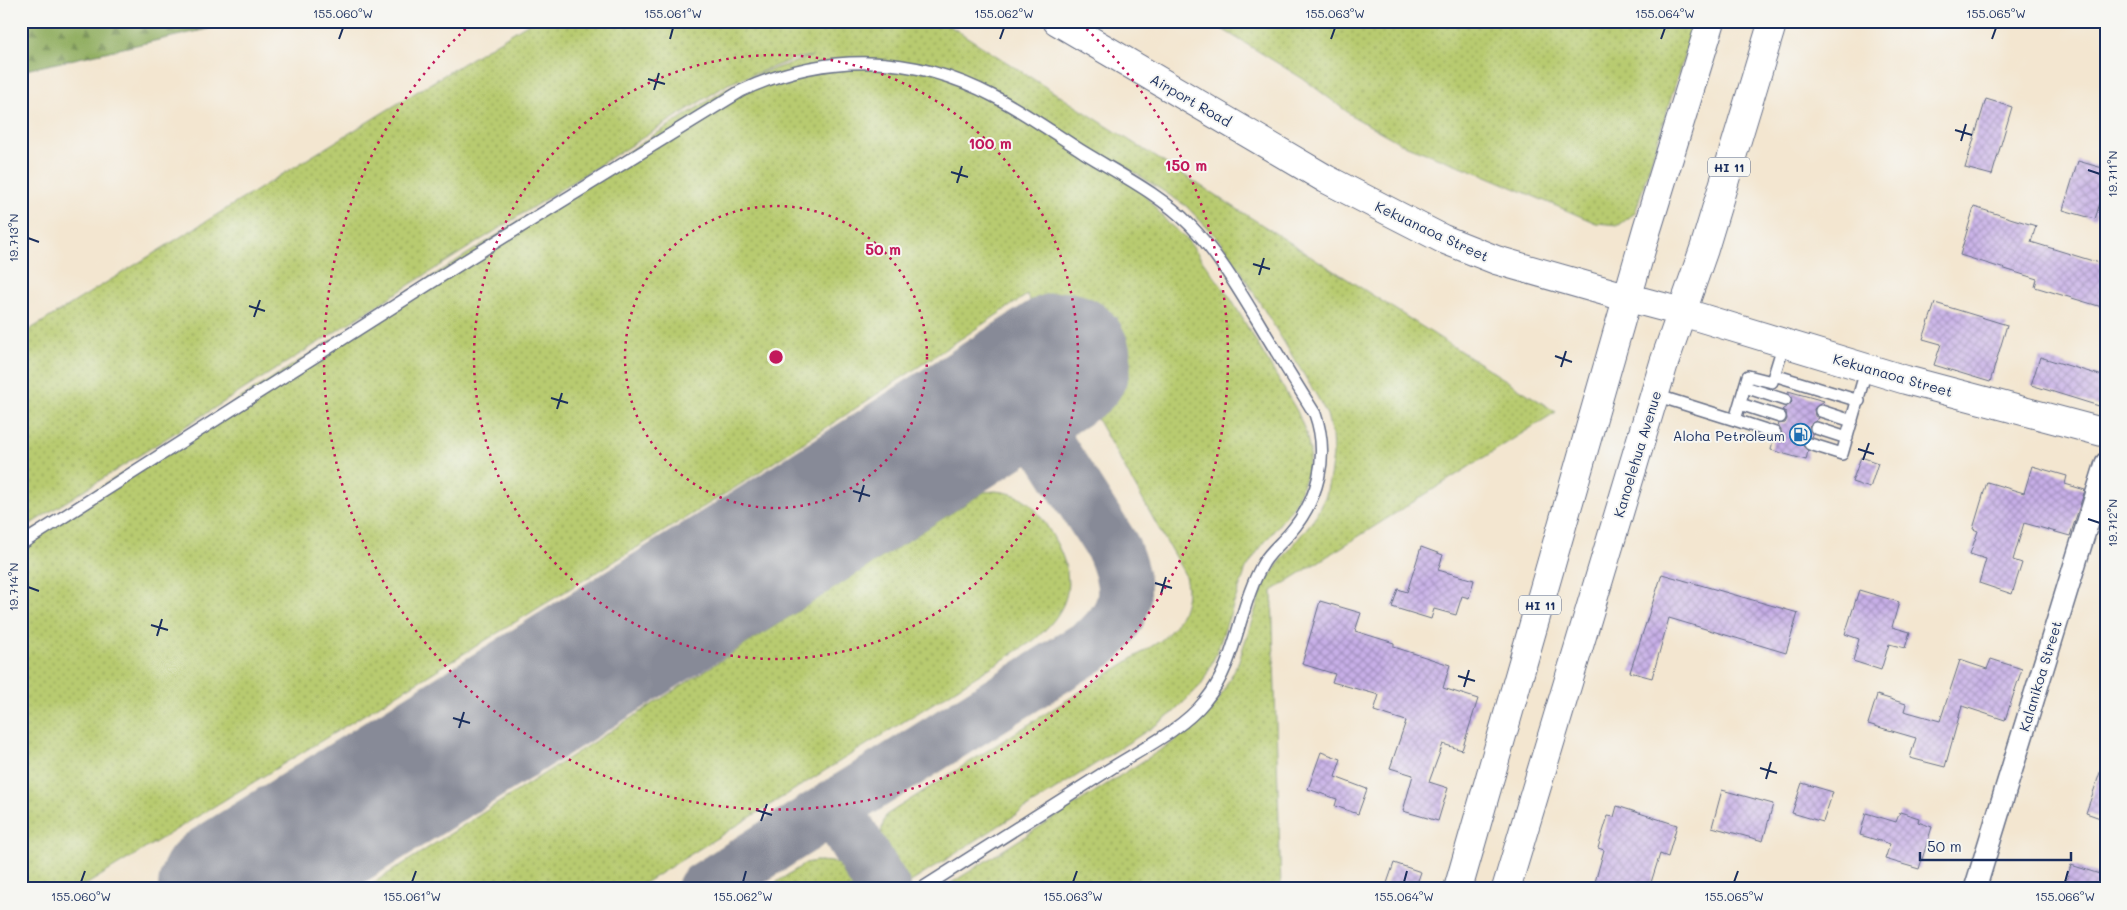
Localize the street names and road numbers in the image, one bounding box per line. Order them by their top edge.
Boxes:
street label: Airport Road [1147,69,1235,131]
road number: HI 11 [1708,158,1750,176]
street label: Kekuanaoa Street [1372,196,1492,266]
street label: Kekuanaoa Street [1831,349,1955,401]
street label: Kanoelehua Avenue [1609,388,1665,520]
road number: HI 11 [1519,596,1561,614]
street label: Kalanikoa Street [2014,618,2066,734]

